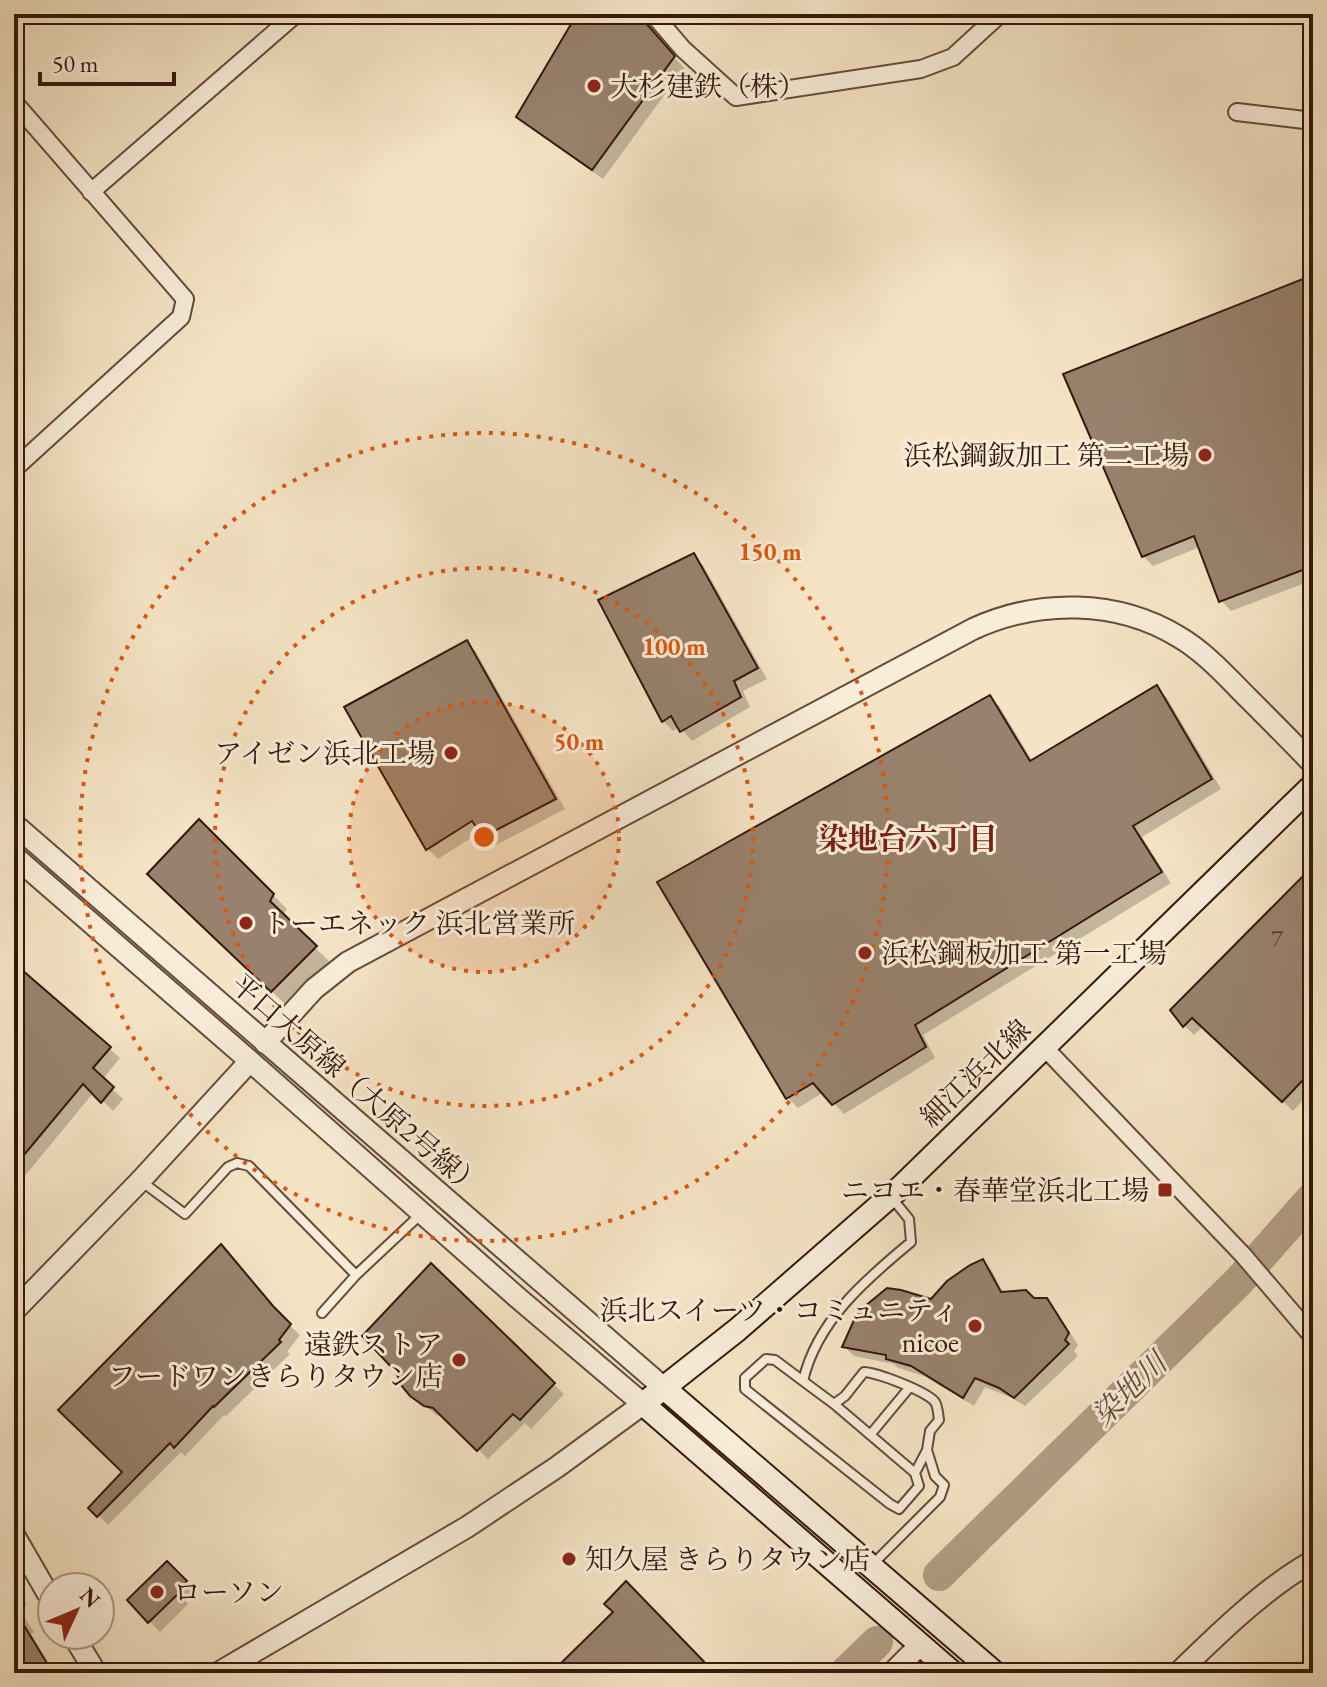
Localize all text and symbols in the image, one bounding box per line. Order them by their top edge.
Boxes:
scale bar [40,36,174,86]
text: 50 m [52,48,99,79]
place label: 大杉建鉄（株） [610,68,806,104]
marker: 大杉建鉄（株） [585,77,603,95]
place label: 浜松鋼鈑加工 第二工場 [903,437,1189,473]
marker: 浜松鋼鈑加工 第二工場 [1196,446,1214,464]
text: 150 m [738,536,802,567]
text: 100 m [642,631,706,662]
text: 50 m [554,726,604,757]
place label: アイゼン浜北工場 [214,735,435,771]
marker: アイゼン浜北工場 [442,744,460,762]
district label: 染地台六丁目 [818,819,998,858]
centre of rings [470,823,498,851]
place label: トーエネック 浜北営業所 [262,905,576,941]
marker: トーエネック 浜北営業所 [237,914,255,932]
house number: 7 [1271,923,1283,954]
place label: 浜松鋼板加工 第一工場 [881,935,1167,971]
marker: 浜松鋼板加工 第一工場 [856,944,874,962]
street label: 平口大原線（大原2号線） [224,966,490,1204]
street label: 細江浜北線 [912,1011,1038,1135]
place label: ニコエ・春華堂浜北工場 [841,1172,1149,1208]
marker: ニコエ・春華堂浜北工場 [1156,1181,1174,1199]
place label: 浜北スイーツ・コミュニティ nicoe [599,1292,959,1360]
marker: 浜北スイーツ・コミュニティ nicoe [966,1317,984,1335]
place label: 遠鉄ストア フードワンきらりタウン店 [108,1326,443,1394]
water label: 染地川 [1083,1342,1177,1434]
marker: 遠鉄ストア フードワンきらりタウン店 [450,1351,468,1369]
place label: 知久屋 きらりタウン店 [585,1541,871,1577]
marker: 知久屋 きらりタウン店 [560,1550,578,1568]
north arrow [36,1571,116,1651]
place label: ローソン [173,1574,284,1610]
text: N [73,1581,107,1614]
marker: ローソン [148,1583,166,1601]

